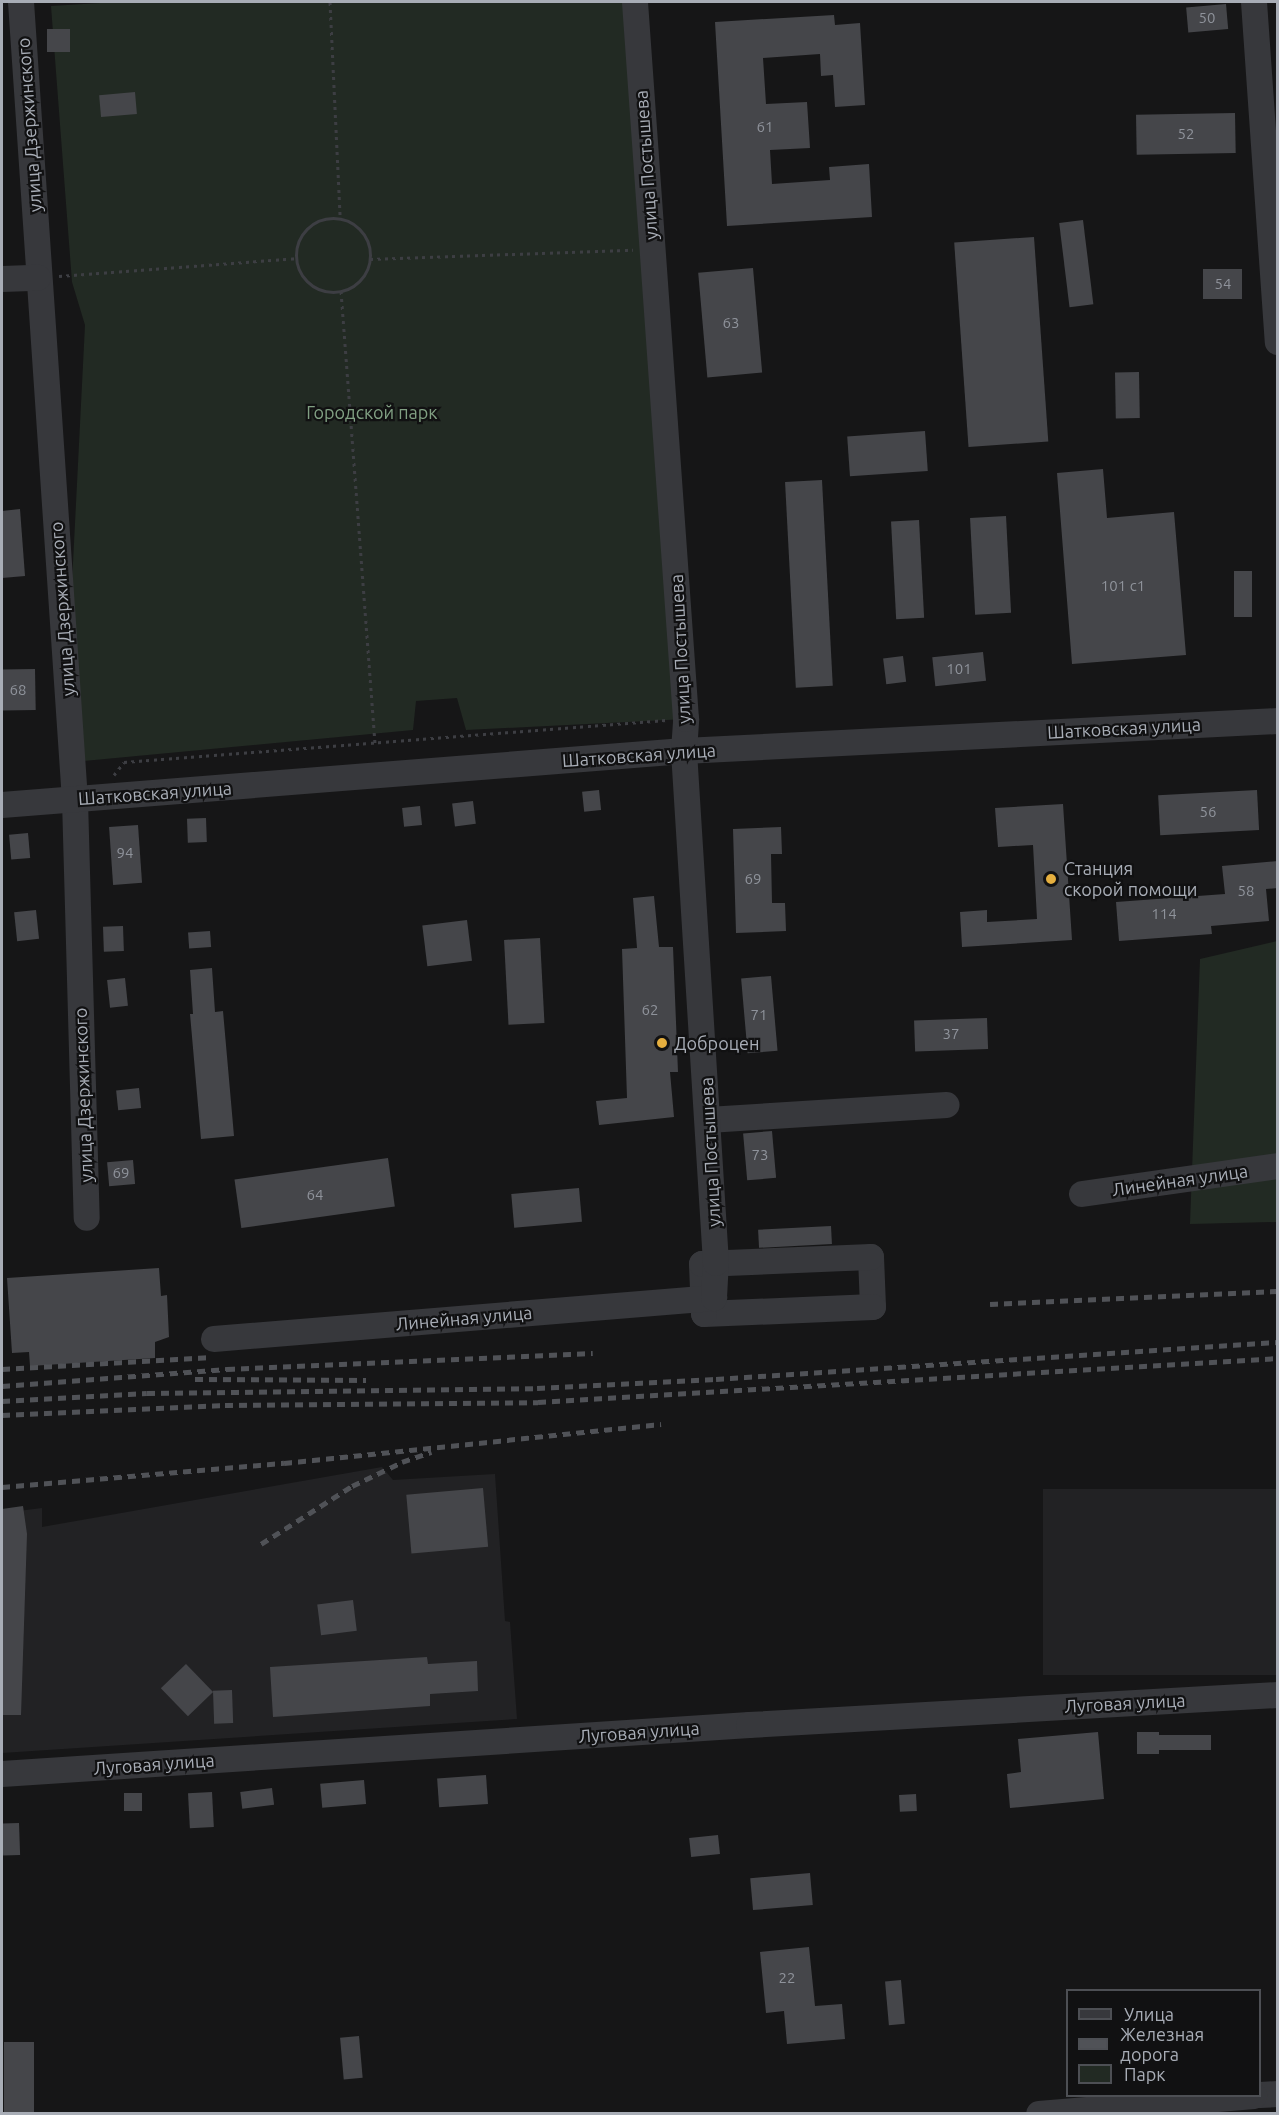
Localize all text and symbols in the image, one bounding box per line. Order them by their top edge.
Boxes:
house number: 50 [1199,9,1215,27]
street label: улица Дзержинского [12,37,46,213]
street label: улица Постышева [630,89,662,241]
house number: 61 [757,118,773,136]
house number: 52 [1178,125,1194,143]
house number: 54 [1215,275,1231,293]
house number: 63 [723,314,739,332]
park label: Городской парк [306,401,438,423]
street label: улица Дзержинского [45,521,79,697]
street label: улица Постышева [665,574,695,724]
house number: 101 с1 [1101,577,1145,595]
house number: 101 [946,660,972,678]
house number: 68 [10,681,26,699]
street label: Шатковская улица [1047,713,1201,743]
street label: Шатковская улица [561,739,717,771]
street label: Шатковская улица [77,777,233,809]
house number: 56 [1200,803,1216,821]
house number: 94 [117,844,133,862]
place label: Станция скорой помощи [1064,858,1198,900]
house number: 69 [745,870,761,888]
marker: Станция скорой помощи [1042,870,1060,888]
house number: 58 [1238,882,1254,900]
house number: 114 [1151,905,1177,923]
house number: 62 [642,1001,658,1019]
house number: 71 [751,1006,767,1024]
street label: улица Дзержинского [69,1007,97,1183]
house number: 37 [943,1025,959,1043]
place label: Доброцен [674,1032,760,1054]
marker: Доброцен [655,1036,669,1050]
street label: улица Постышева [695,1077,725,1227]
house number: 73 [752,1146,768,1164]
street label: Линейная улица [1111,1160,1249,1200]
house number: 69 [113,1164,129,1182]
house number: 64 [307,1186,323,1204]
street label: Линейная улица [395,1301,533,1335]
street label: Луговая улица [1064,1689,1186,1717]
street label: Луговая улица [578,1717,700,1747]
street label: Луговая улица [93,1749,215,1779]
house number: 22 [779,1969,795,1987]
legend [1066,1989,1261,2097]
text: Улица [1124,2004,1174,2024]
text: Железная дорога [1120,2024,1204,2064]
text: Парк [1124,2064,1165,2084]

